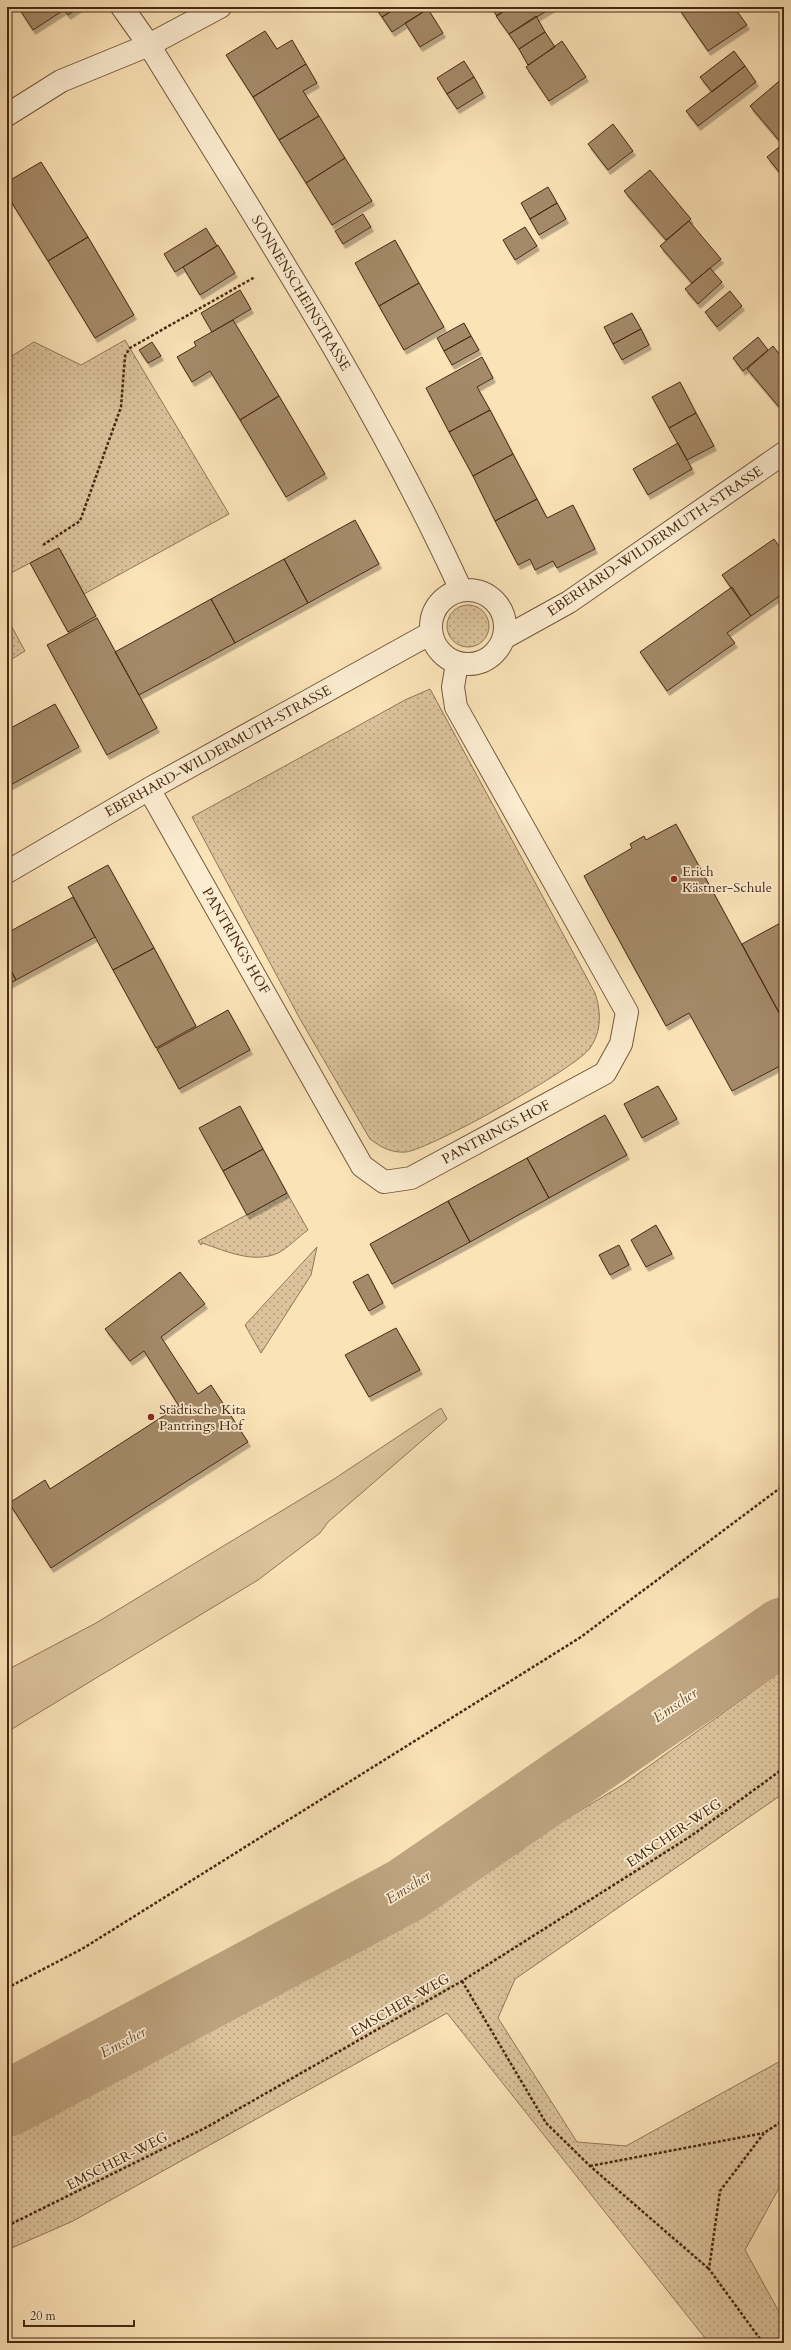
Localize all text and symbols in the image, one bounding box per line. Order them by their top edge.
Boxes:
street label: SONNENSCHEINSTRASSE [247,212,355,374]
street label: EBERHARD-WILDERMUTH-STRASSE [543,461,767,621]
street label: EBERHARD-WILDERMUTH-STRASSE [101,680,335,821]
place label: Erich Kästner-Schule [682,862,772,897]
marker: Erich Kästner-Schule [669,874,679,884]
street label: PANTRINGS HOF [198,884,274,998]
street label: PANTRINGS HOF [438,1095,554,1169]
place label: Städtische Kita Pantrings Hof [159,1400,246,1435]
marker: Städtische Kita Pantrings Hof [146,1412,156,1422]
water label: Emscher [649,1682,702,1727]
street label: EMSCHER-WEG [623,1794,725,1872]
water label: Emscher [382,1865,435,1909]
street label: EMSCHER-WEG [347,1969,453,2041]
water label: Emscher [97,2021,150,2062]
street label: EMSCHER-WEG [63,2127,171,2195]
scale bar [24,2302,134,2328]
text: 20 m [30,2308,57,2324]

